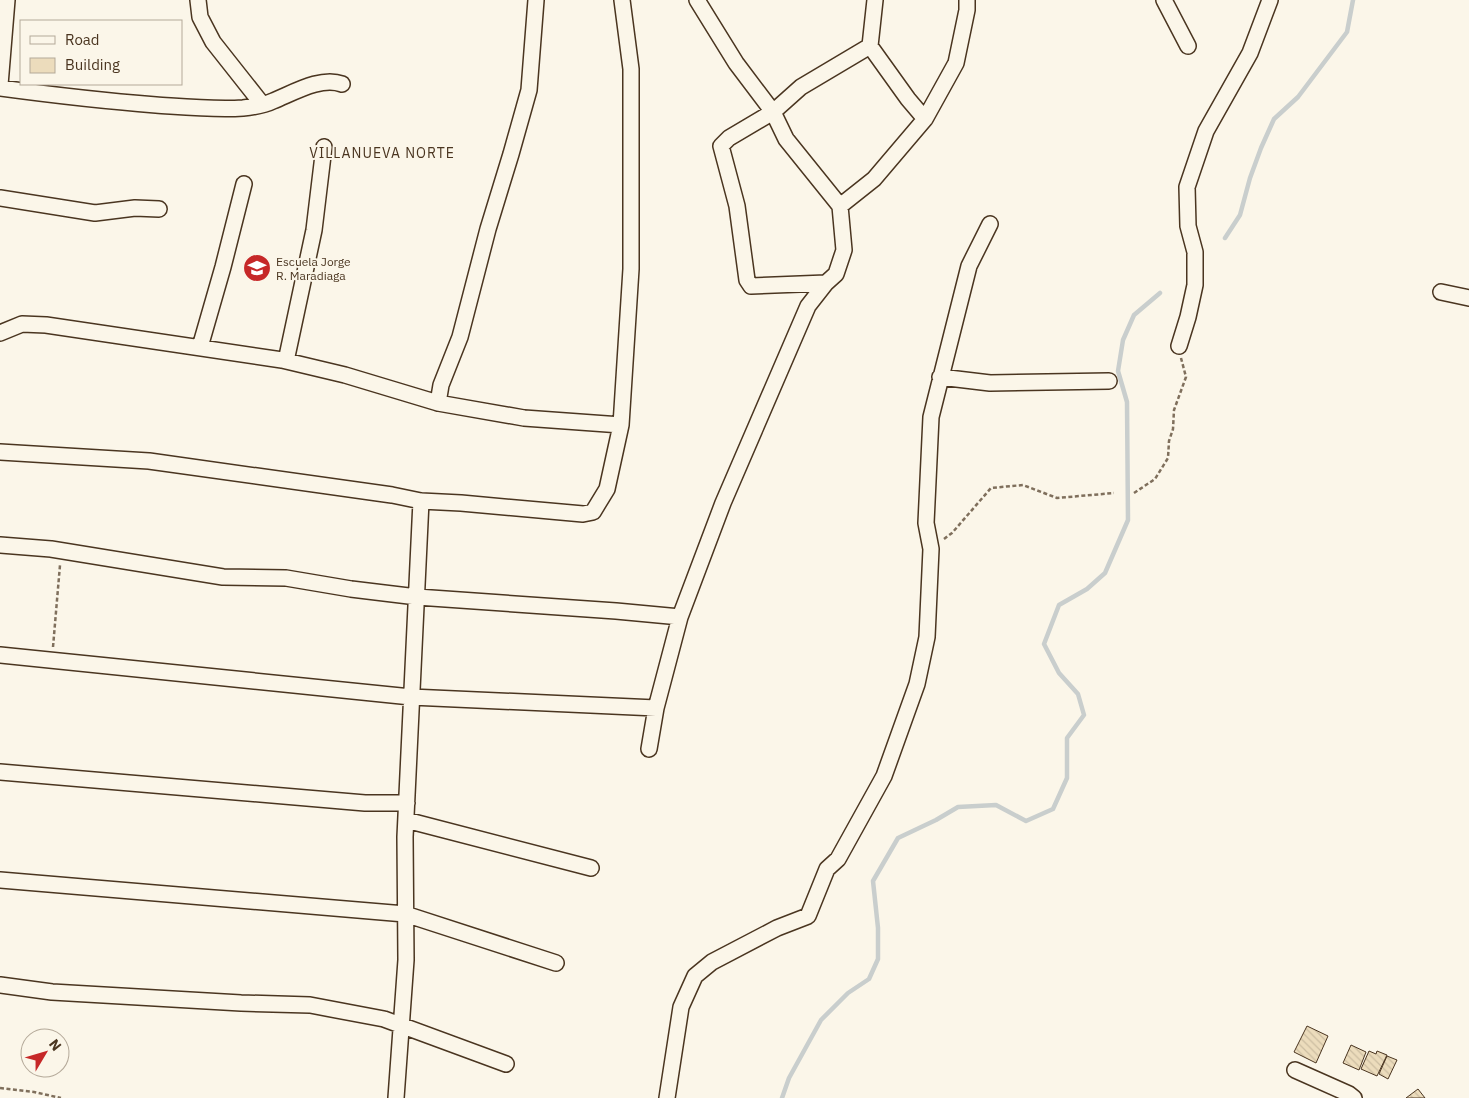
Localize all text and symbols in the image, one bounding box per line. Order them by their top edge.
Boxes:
legend [20,20,182,85]
text: Road [65,30,100,49]
text: Building [65,55,120,74]
district label: VILLANUEVA NORTE [309,144,455,162]
school or university icon: Escuela Jorge R. Maradiaga [242,253,272,283]
place label: Escuela Jorge R. Maradiaga [276,254,351,283]
north arrow [20,1028,70,1078]
text: N [45,1035,65,1055]

